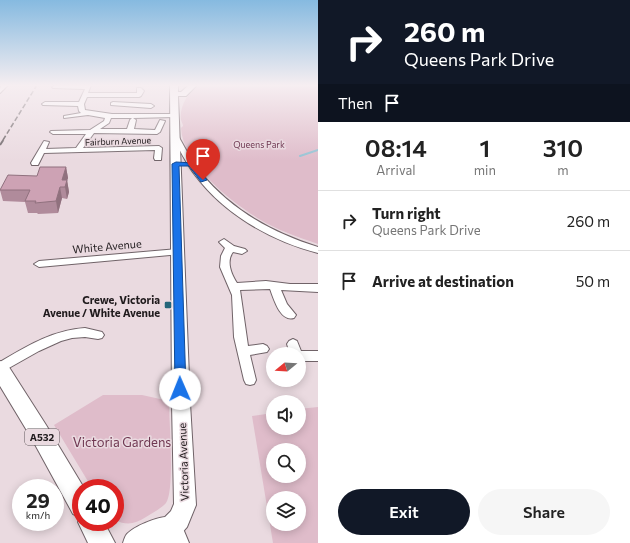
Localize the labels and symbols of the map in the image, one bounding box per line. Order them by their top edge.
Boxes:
street label: Fairburn Avenue [85,134,152,148]
pin [186,139,220,180]
park label: Queens Park [233,139,285,150]
street label: White Avenue [72,236,142,255]
place label: Crewe, Victoria Avenue / White Avenue [43,293,160,319]
marker: Crewe, Victoria Avenue / White Avenue [163,300,173,310]
north arrow [266,347,306,387]
position arrow [159,368,201,410]
street label: Victoria Avenue [175,422,191,501]
road number: A532 [25,429,59,445]
park label: Victoria Gardens [73,434,171,450]
speed limit sign: 40 [72,479,124,531]

